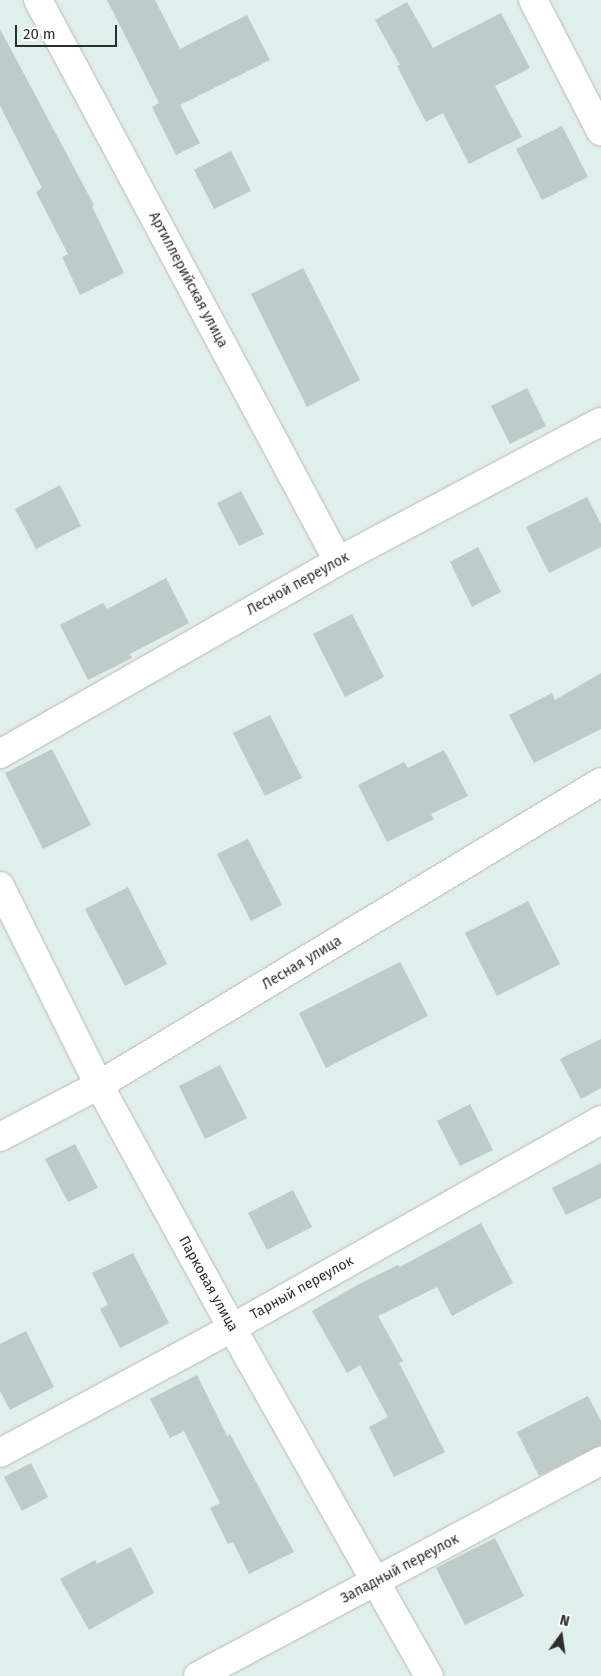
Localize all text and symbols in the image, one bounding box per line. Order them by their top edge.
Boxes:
scale bar [18,15,120,47]
text: 20 m [23,25,56,43]
street label: Артиллерийская улица [145,209,231,351]
street label: Лесной переулок [244,549,352,619]
street label: Лесная улица [259,933,345,993]
street label: Парковая улица [175,1233,241,1335]
street label: Тарный переулок [248,1253,356,1323]
street label: Западный переулок [338,1531,462,1607]
north arrow [536,1611,586,1661]
text: N [558,1612,571,1630]

